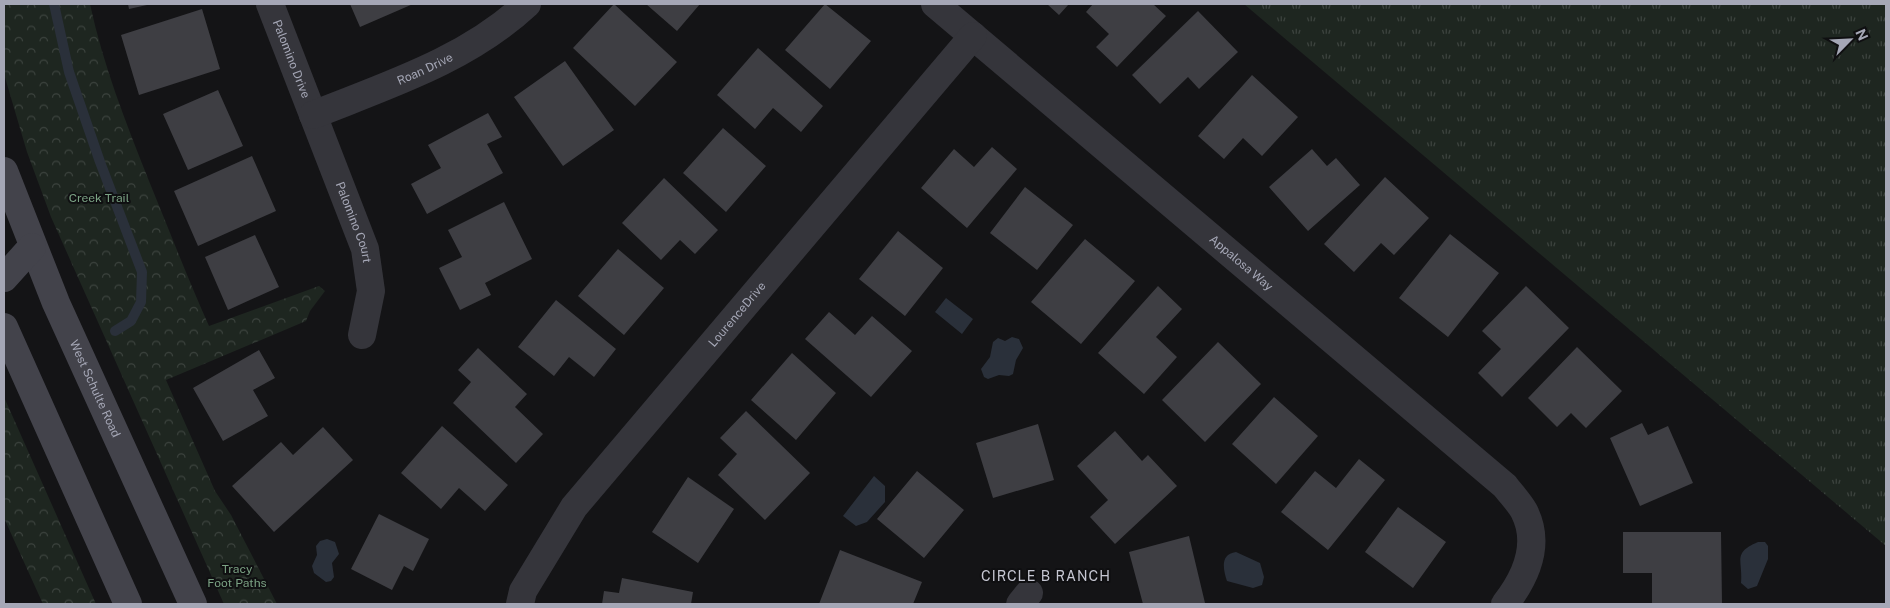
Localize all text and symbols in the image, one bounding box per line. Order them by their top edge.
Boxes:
north arrow [1825,15,1875,65]
street label: Palomino Drive [270,18,313,100]
text: N [1852,26,1871,43]
street label: Roan Drive [395,50,455,88]
street label: Palomino Court [333,180,374,264]
park label: Creek Trail [69,191,130,205]
street label: Appalosa Way [1207,232,1276,294]
street label: LourenceDrive [706,279,769,350]
street label: West Schulte Road [67,338,123,440]
park label: Tracy Foot Paths [207,562,267,590]
district label: CIRCLE B RANCH [981,568,1111,584]

